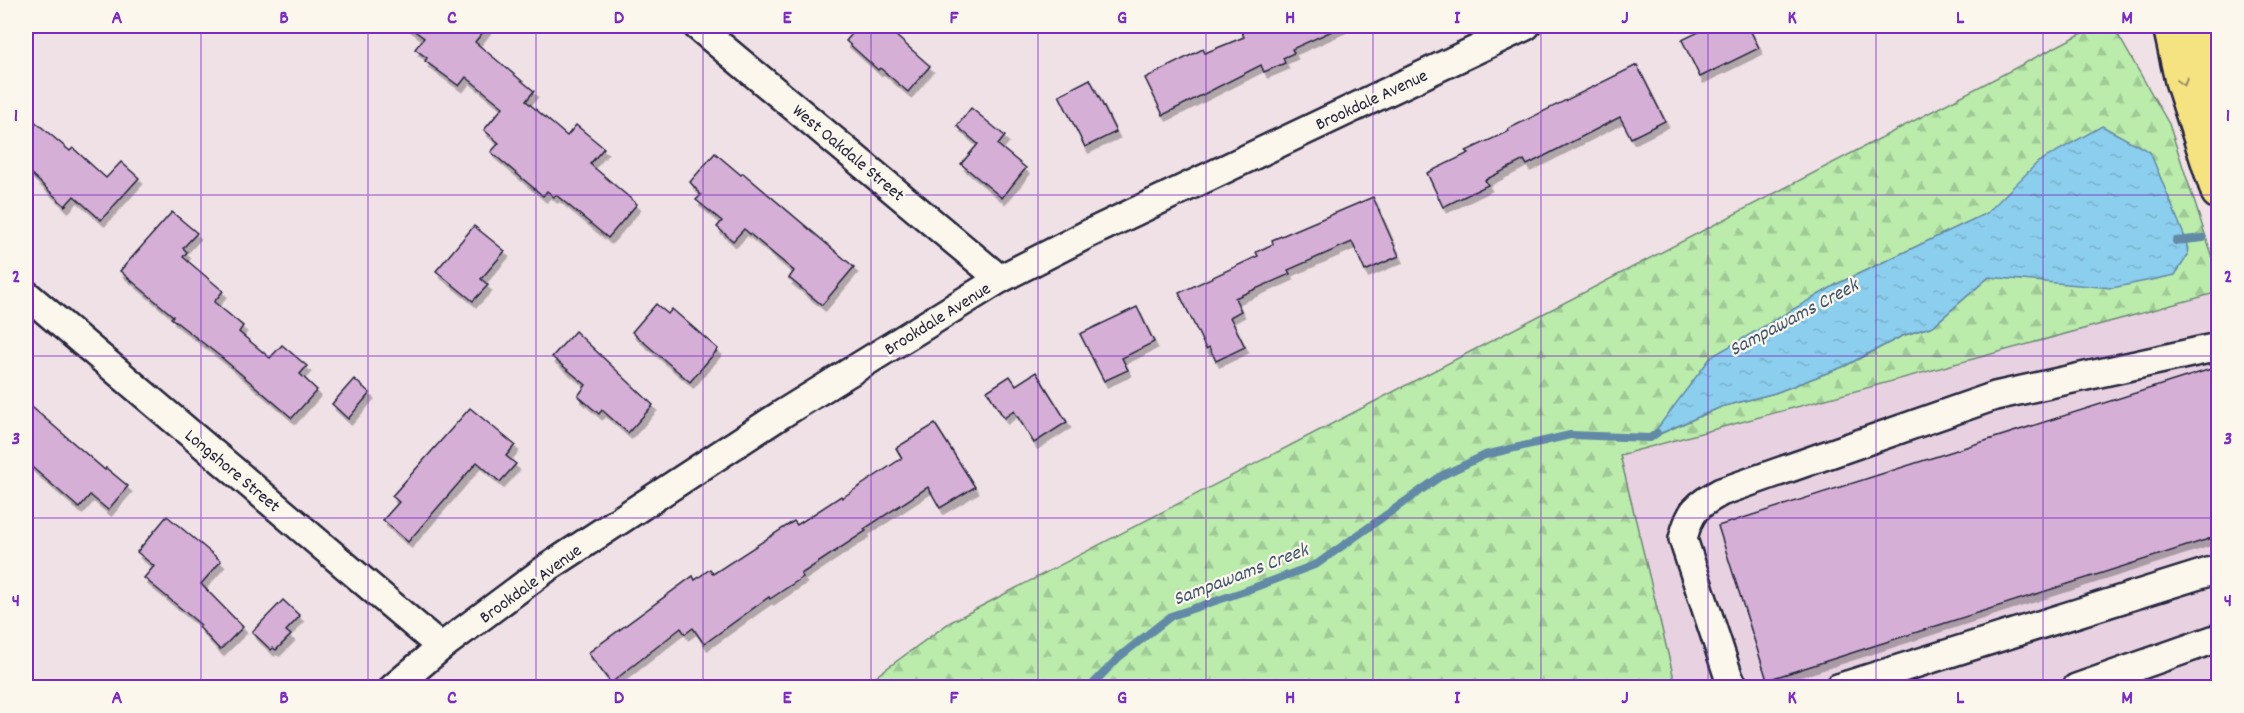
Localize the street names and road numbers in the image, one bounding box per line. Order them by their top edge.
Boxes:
street label: Brookdale Avenue [1312,64,1432,138]
street label: West Oakdale Street [786,99,909,209]
street label: Brookdale Avenue [880,277,996,363]
street label: Longshore Street [178,424,285,520]
street label: Brookdale Avenue [475,539,588,631]

